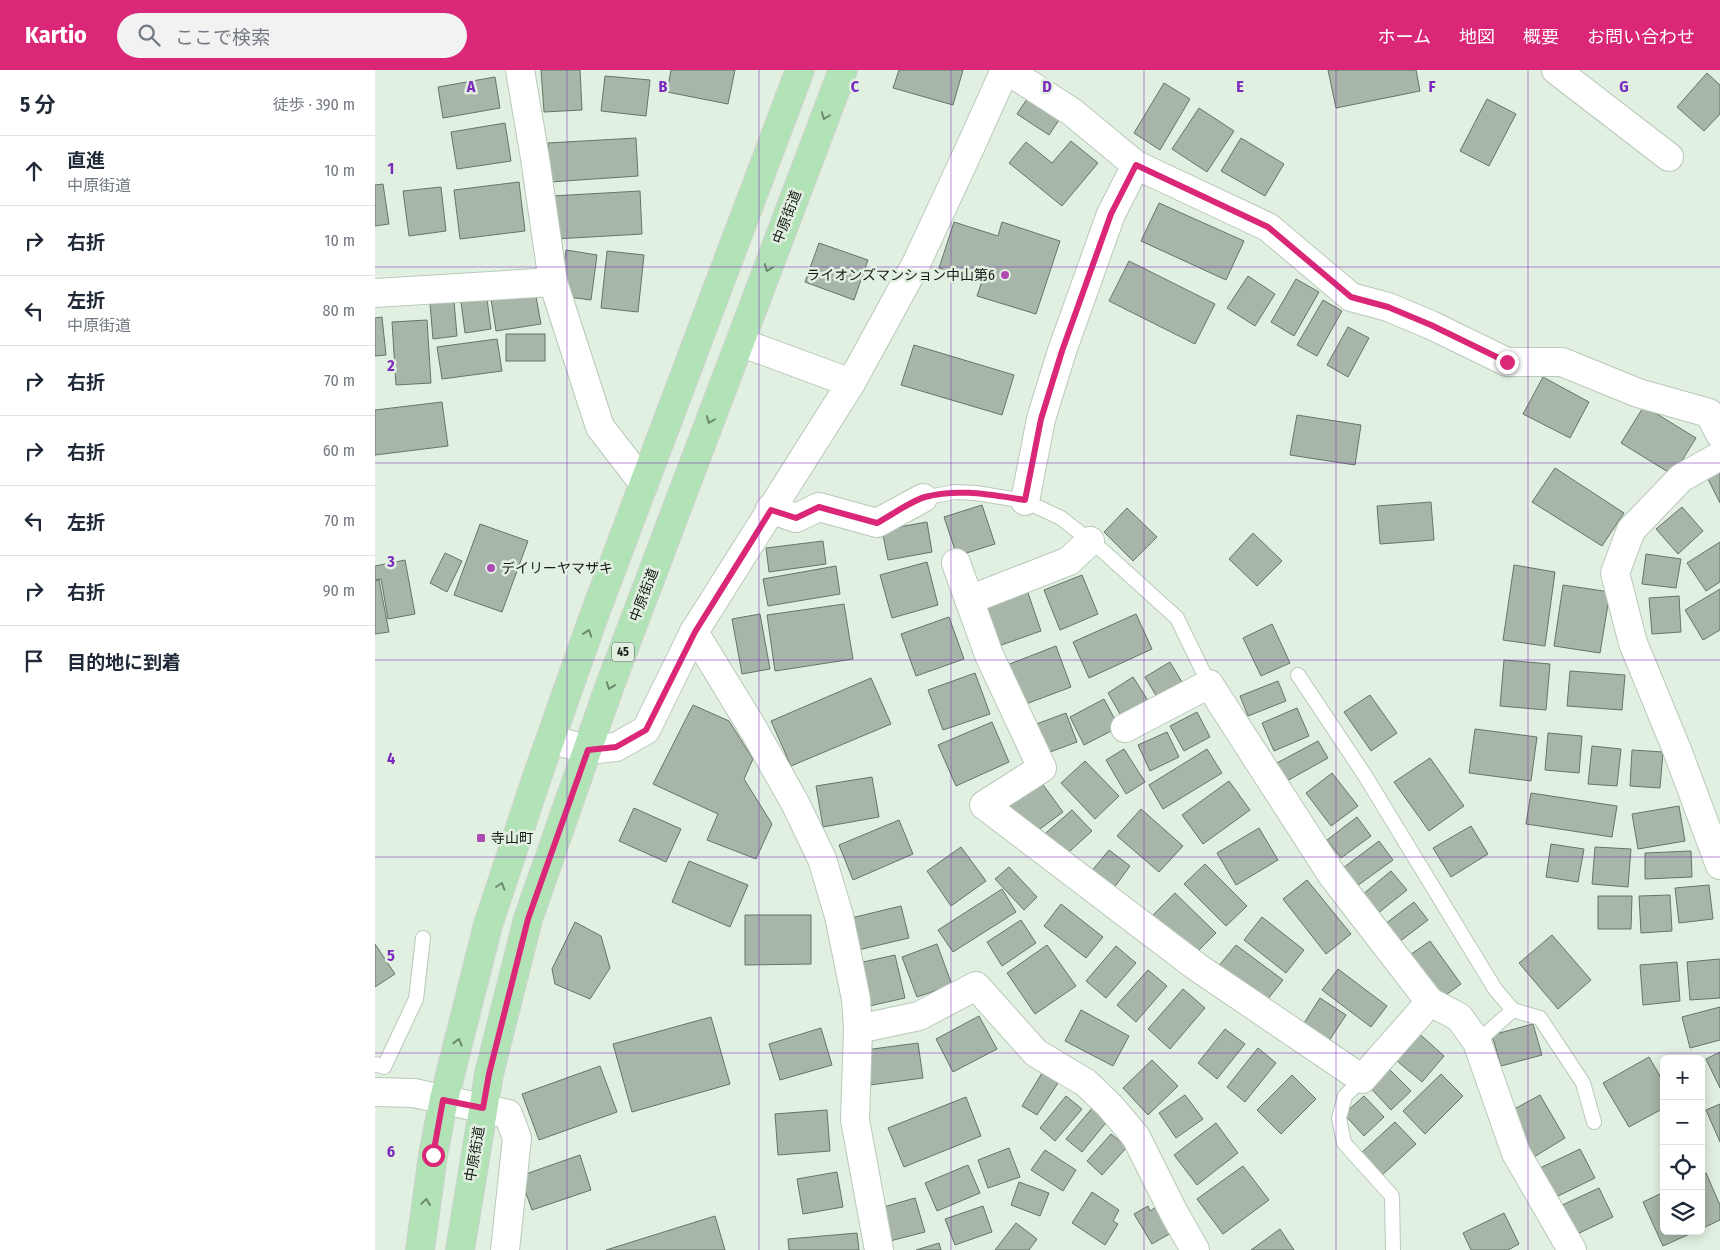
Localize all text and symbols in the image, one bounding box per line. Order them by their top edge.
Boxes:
search box [117,13,467,58]
text: Kartio [25,21,87,49]
icon: search [135,21,163,49]
text: ここで検索 [175,26,270,49]
text: ホーム [1378,26,1431,48]
text: 地図 [1459,26,1495,48]
text: 概要 [1523,26,1559,48]
text: お問い合わせ [1587,26,1695,48]
text: A [466,77,476,96]
text: B [659,77,668,96]
text: C [851,77,860,96]
text: D [1042,77,1052,96]
text: E [1236,77,1244,96]
text: F [1428,77,1436,96]
text: G [1619,77,1629,96]
text: 5 分 [20,92,56,118]
text: 徒歩 · 390 m [273,95,355,114]
one-way arrow [821,111,831,119]
text: 直進 [67,149,105,172]
icon: ahead [20,157,48,185]
text: 1 [388,159,394,178]
text: 10 m [324,161,355,180]
text: 中原街道 [67,176,131,195]
street label: 中原街道 [769,188,805,246]
icon: right [20,227,48,255]
text: 右折 [67,231,105,254]
text: 10 m [324,231,355,250]
one-way arrow [764,263,774,271]
place label: ライオンズマンション中山第6 [806,267,995,284]
marker: ライオンズマンション中山第6 [999,269,1011,281]
text: 左折 [67,289,105,312]
icon: left [20,297,48,325]
text: 80 m [323,301,355,320]
text: 中原街道 [67,316,131,335]
route end [1496,351,1519,374]
text: 2 [386,356,395,375]
icon: right [20,367,48,395]
text: 右折 [67,371,105,394]
text: 70 m [324,371,355,390]
one-way arrow [706,415,716,423]
icon: right [20,437,48,465]
text: 右折 [67,441,105,464]
text: 60 m [323,441,355,460]
icon: left [20,507,48,535]
text: 左折 [67,511,105,534]
text: 70 m [324,511,355,530]
text: 3 [386,552,395,571]
place label: デイリーヤマザキ [501,560,613,577]
marker: デイリーヤマザキ [485,562,497,574]
street label: 中原街道 [626,566,662,624]
icon: right [20,577,48,605]
text: 右折 [67,581,105,604]
text: 90 m [323,581,355,600]
one-way arrow [582,629,592,638]
road number: 45 [612,642,634,662]
icon: arrive [20,647,48,675]
text: 目的地に到着 [67,651,181,674]
one-way arrow [606,681,616,690]
text: 4 [387,749,395,768]
place label: 寺山町 [491,830,533,847]
marker: 寺山町 [475,832,487,844]
one-way arrow [495,882,505,891]
text: 5 [387,946,395,965]
one-way arrow [452,1038,463,1047]
map controls [1660,1055,1705,1235]
button: + [1660,1055,1705,1100]
button: − [1660,1100,1705,1145]
street label: 中原街道 [462,1125,488,1183]
text: 6 [387,1142,395,1161]
route start [422,1144,445,1167]
button: locate [1660,1145,1705,1190]
button: layers [1660,1190,1705,1235]
one-way arrow [421,1197,431,1206]

